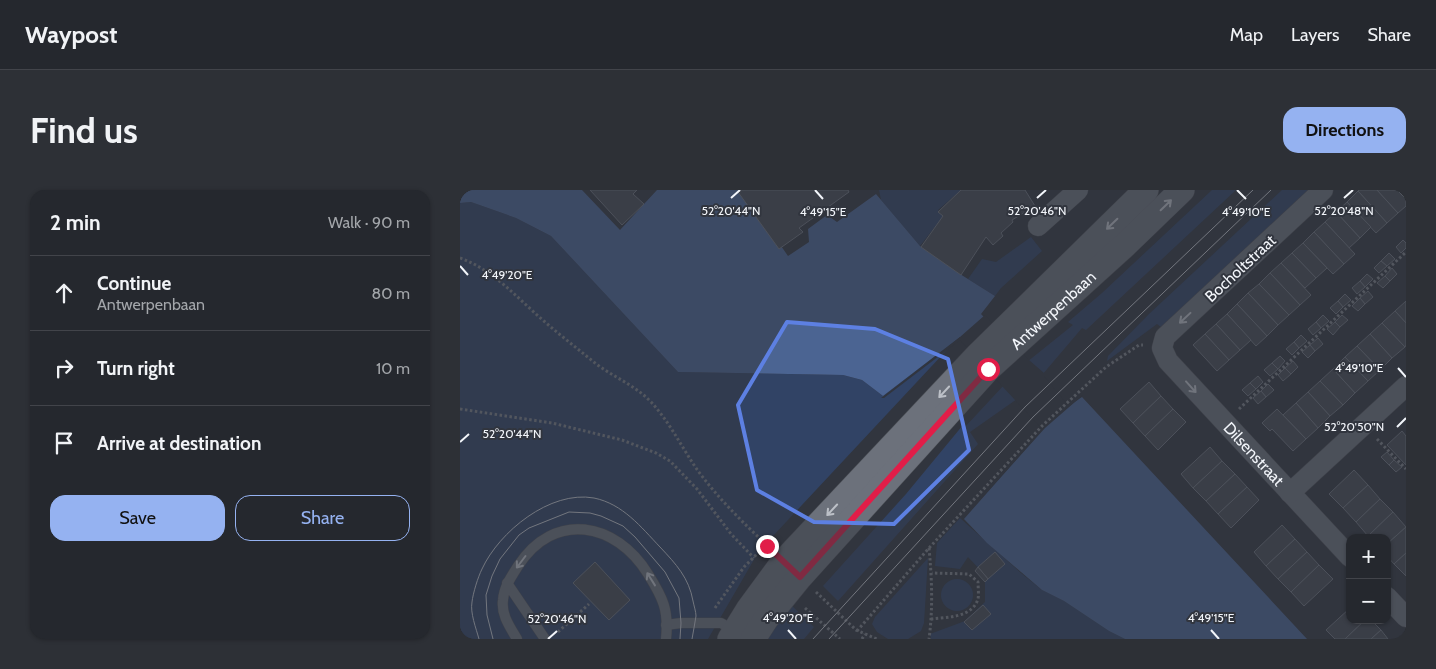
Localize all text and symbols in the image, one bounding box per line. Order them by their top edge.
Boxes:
text: Waypost [25,20,117,49]
text: Map [1230,24,1263,46]
text: Layers [1291,24,1340,46]
text: Share [1368,24,1411,46]
button: Directions [1283,107,1406,153]
text: Find us [30,109,138,152]
one-way arrow [1160,199,1172,211]
text: 52°20'44"N [702,203,760,218]
text: 52°20'46"N [1008,203,1066,218]
text: 52°20'48"N [1314,203,1374,218]
text: 4°49'15"E [800,204,847,219]
text: 4°49'10"E [1222,204,1271,219]
text: 2 min [50,210,101,235]
text: Walk · 90 m [328,213,410,232]
one-way arrow [1105,218,1118,230]
street label: Bocholtstraat [1201,230,1280,306]
text: 4°49'20"E [482,267,533,282]
street label: Antwerpenbaan [1007,267,1100,354]
text: Continue [97,272,171,295]
icon: ahead [50,279,78,307]
text: 80 m [372,284,410,303]
text: Antwerpenbaan [97,295,205,314]
one-way arrow [1179,313,1192,324]
icon: right [50,354,78,382]
text: Turn right [97,357,175,380]
route start [977,358,1000,381]
text: 10 m [376,359,410,378]
text: 4°49'10"E [1335,360,1384,375]
one-way arrow [1185,380,1197,393]
one-way arrow [938,385,950,398]
street label: Dilsenstraat [1219,418,1288,490]
text: 52°20'50"N [1324,419,1384,434]
text: 52°20'44"N [483,426,541,441]
icon: arrive [50,429,78,457]
text: Arrive at destination [97,432,261,455]
button: Save [50,495,225,541]
button: Share [235,495,410,541]
one-way arrow [826,504,838,516]
map controls [1346,534,1391,624]
button: + [1346,534,1391,579]
route end [756,535,779,558]
one-way arrow [516,555,526,569]
one-way arrow [646,573,656,587]
button: − [1346,579,1391,624]
text: 4°49'20"E [763,610,814,625]
text: 4°49'15"E [1188,610,1235,625]
text: 52°20'46"N [528,611,586,626]

